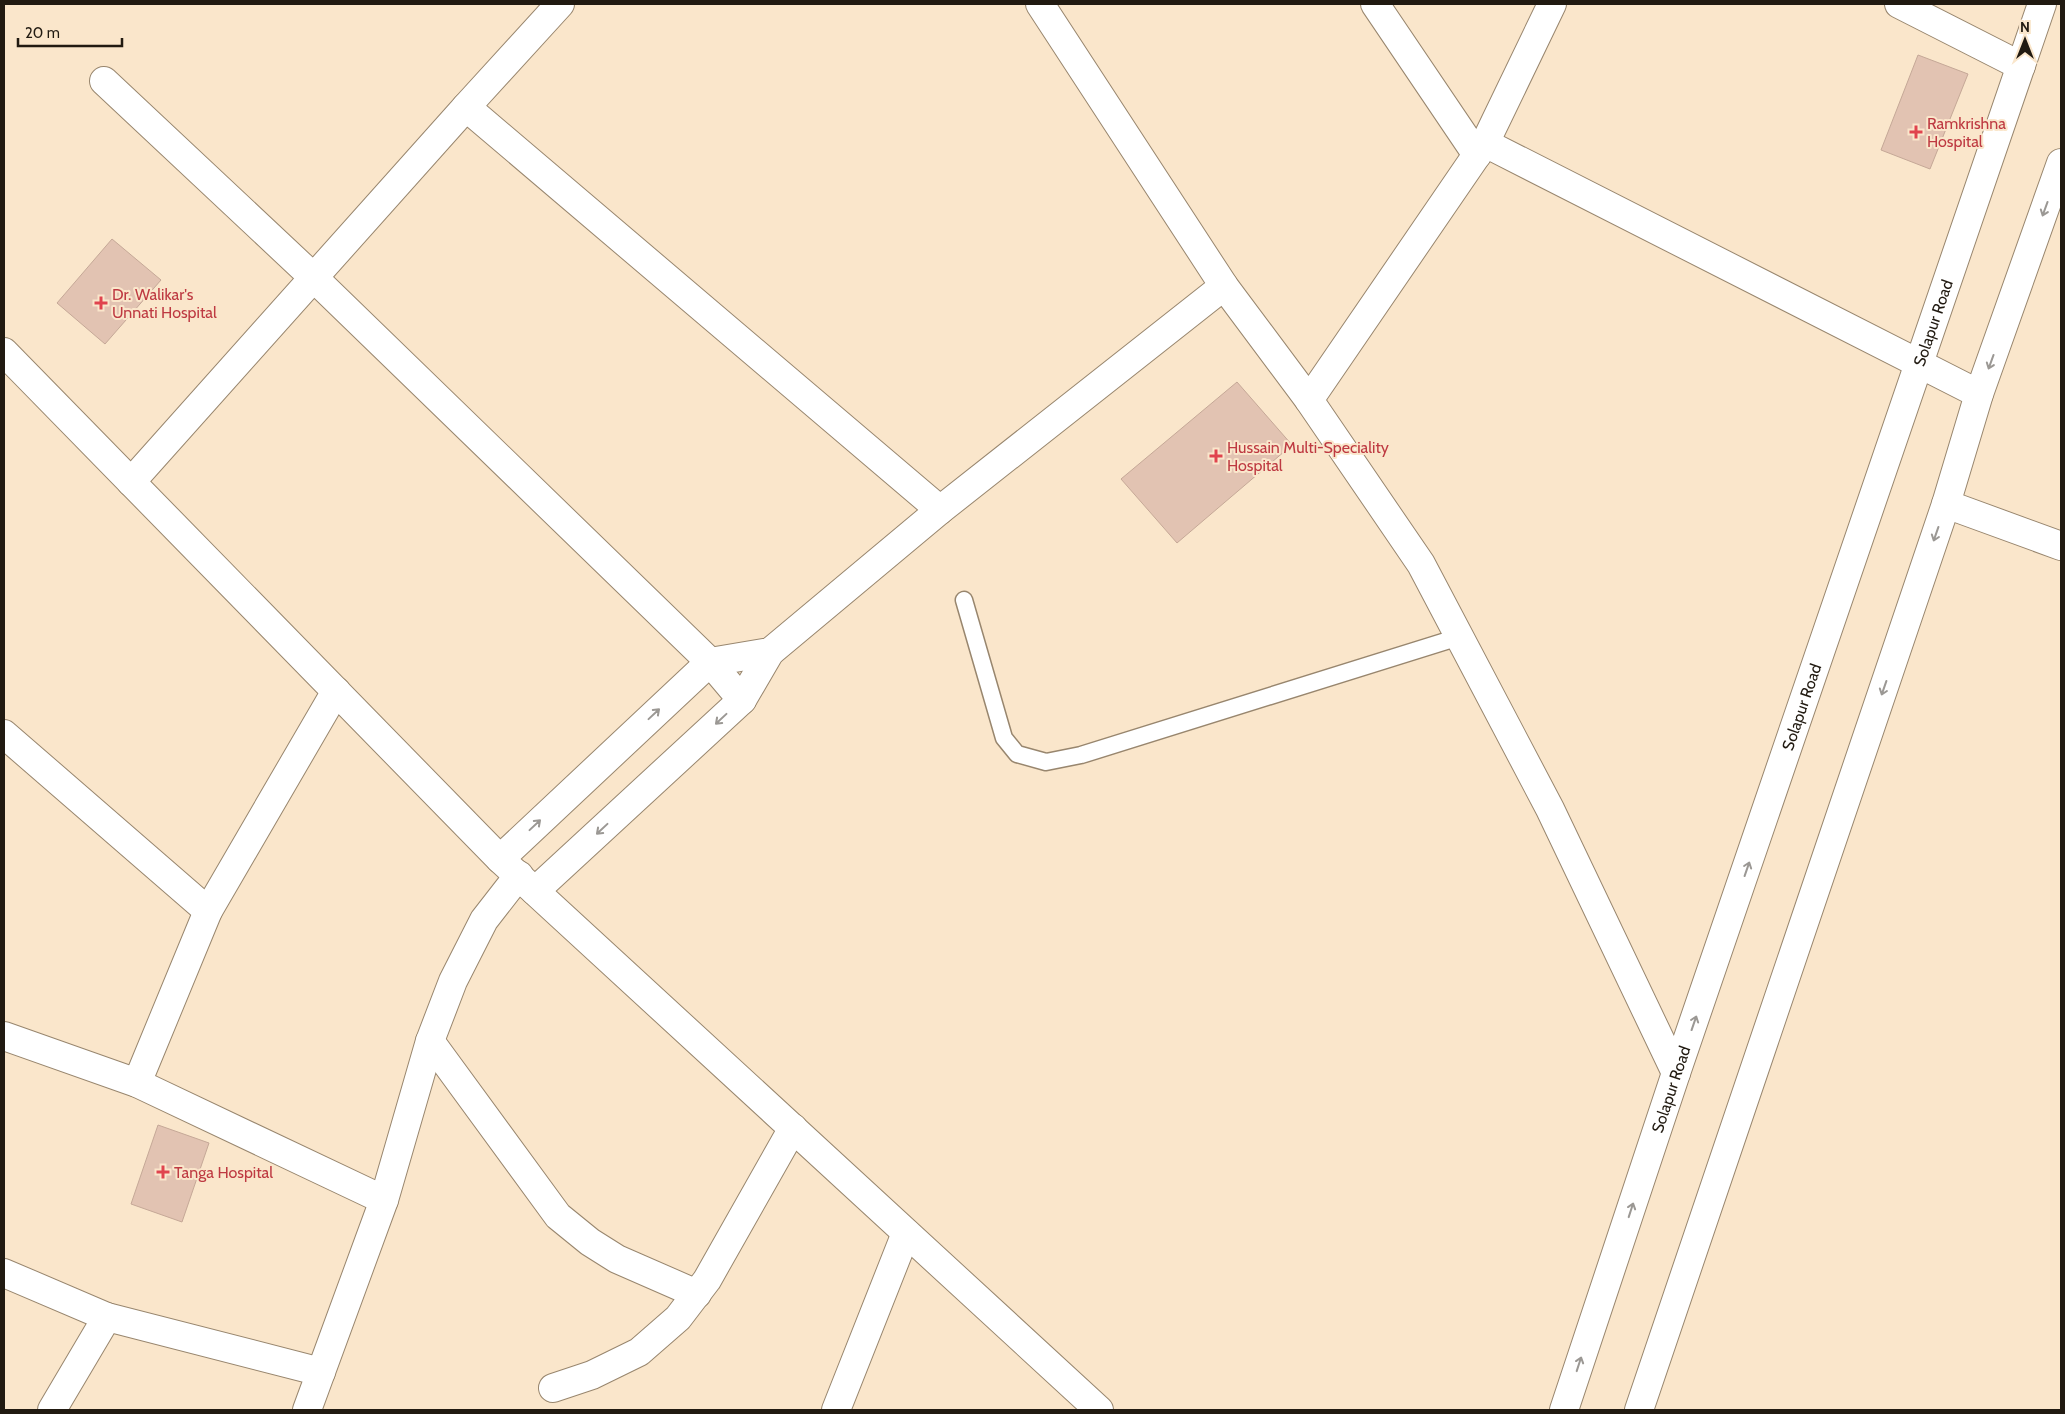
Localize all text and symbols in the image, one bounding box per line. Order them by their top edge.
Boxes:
scale bar [18,15,121,47]
north arrow [2000,15,2050,65]
text: N [2020,18,2030,36]
text: 20 m [25,24,60,42]
place label: Ramkrishna Hospital [1927,114,2006,151]
marker: Ramkrishna Hospital [1909,125,1923,139]
one-way arrow [2040,201,2049,216]
street label: Solapur Road [1909,277,1956,369]
place label: Dr. Walikar's Unnati Hospital [112,285,217,322]
marker: Dr. Walikar's Unnati Hospital [94,296,108,310]
one-way arrow [1986,354,1995,369]
place label: Hussain Multi-Speciality Hospital [1227,438,1389,475]
marker: Hussain Multi-Speciality Hospital [1209,449,1223,463]
one-way arrow [1931,525,1941,541]
street label: Solapur Road [1778,661,1825,753]
one-way arrow [1879,679,1888,695]
one-way arrow [647,708,660,720]
one-way arrow [715,713,728,725]
one-way arrow [529,819,542,831]
one-way arrow [595,823,608,835]
one-way arrow [1742,861,1752,877]
one-way arrow [1689,1015,1699,1031]
street label: Solapur Road [1647,1043,1694,1135]
place label: Tanga Hospital [174,1163,273,1182]
marker: Tanga Hospital [156,1165,170,1179]
one-way arrow [1626,1202,1636,1218]
one-way arrow [1575,1357,1584,1372]

